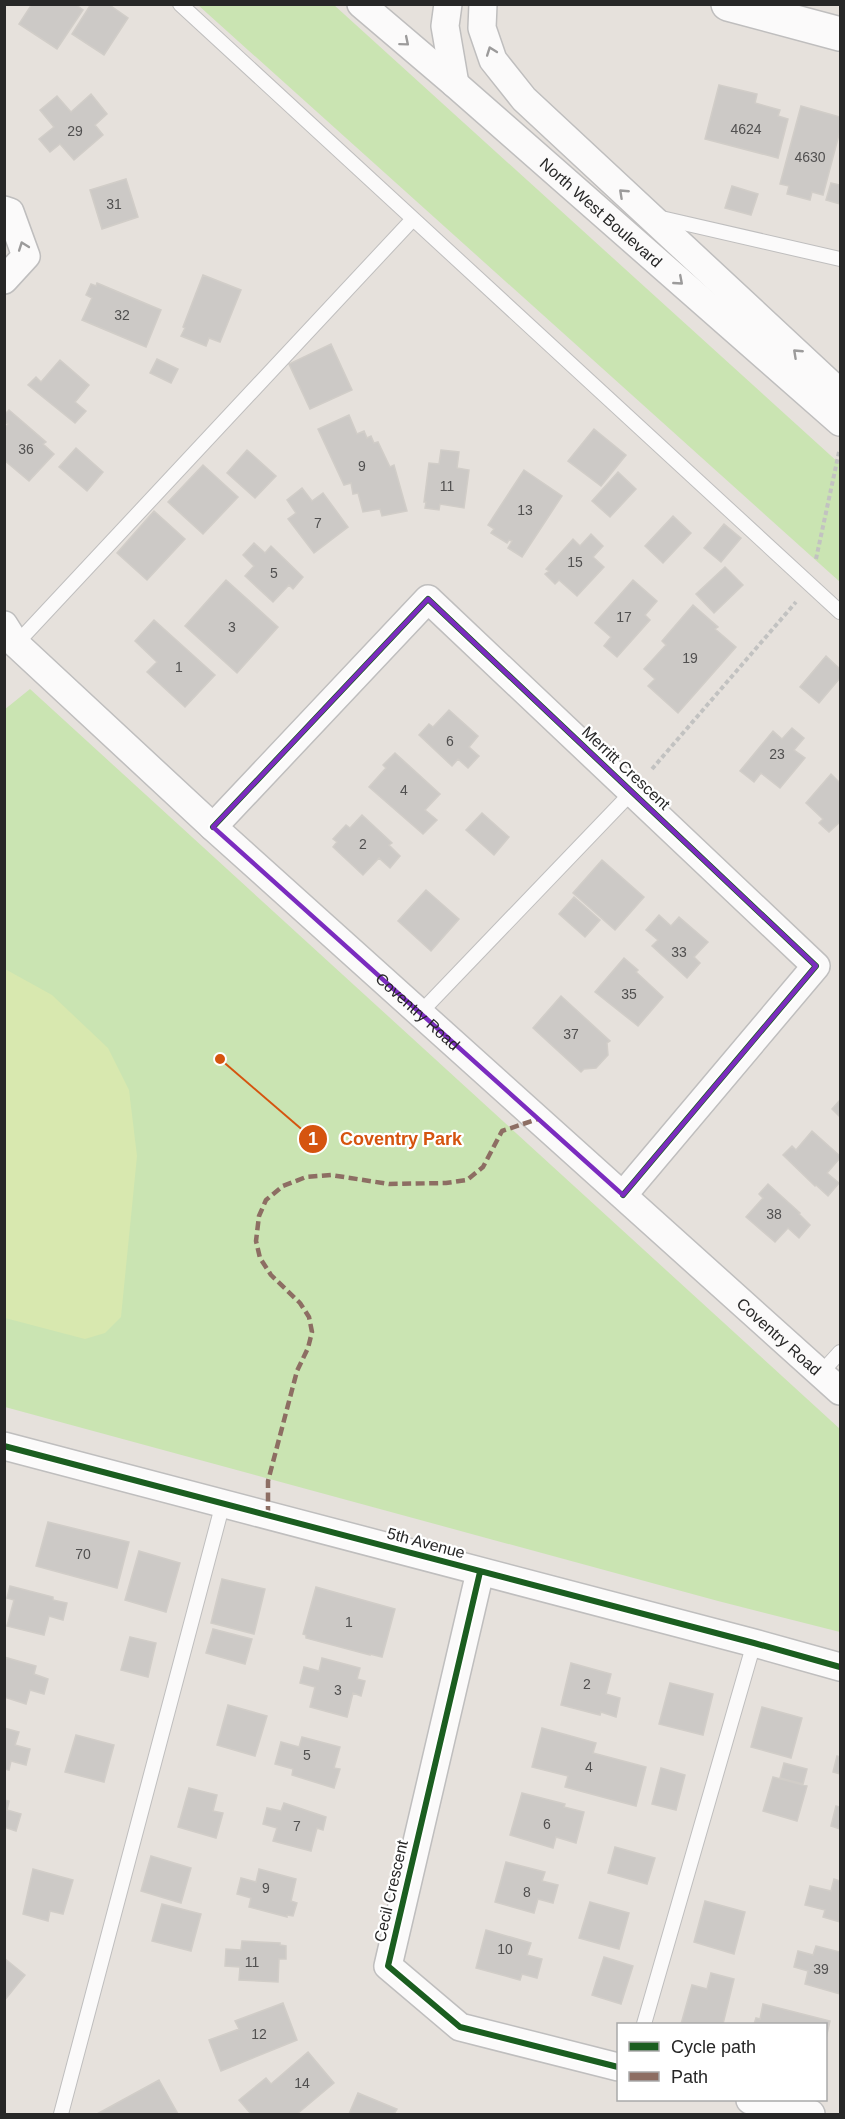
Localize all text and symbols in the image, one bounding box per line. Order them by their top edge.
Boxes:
one-way arrow [398,35,409,46]
one-way arrow [485,47,498,57]
house number: 4624 [730,121,762,137]
house number: 29 [67,123,83,139]
house number: 4630 [794,149,826,165]
street label: North West Boulevard [537,154,666,270]
one-way arrow [620,189,631,200]
house number: 31 [106,196,122,212]
one-way arrow [17,241,30,252]
one-way arrow [672,274,683,285]
house number: 32 [114,307,130,323]
one-way arrow [794,349,804,360]
house number: 36 [18,441,34,457]
house number: 9 [358,458,366,474]
house number: 11 [440,478,454,494]
house number: 13 [517,502,533,518]
house number: 7 [314,515,322,531]
house number: 15 [567,554,583,570]
house number: 5 [270,565,278,581]
house number: 17 [616,609,632,625]
house number: 3 [228,619,236,635]
house number: 19 [682,650,698,666]
house number: 1 [175,659,183,675]
street label: Merritt Crescent [579,723,674,813]
house number: 6 [446,733,454,749]
house number: 23 [769,746,785,762]
house number: 4 [400,782,408,798]
house number: 2 [359,836,367,852]
house number: 33 [671,944,687,960]
street label: Coventry Road [373,969,463,1053]
house number: 35 [621,986,637,1002]
house number: 37 [563,1026,579,1042]
callout: Coventry Park [298,1121,474,1157]
text: 1 [308,1129,318,1149]
text: Coventry Park [340,1129,463,1149]
house number: 38 [766,1206,782,1222]
street label: Coventry Road [734,1294,825,1378]
street label: 5th Avenue [385,1524,467,1562]
house number: 70 [75,1546,91,1562]
house number: 1 [345,1614,353,1630]
house number: 2 [583,1676,591,1692]
house number: 3 [334,1682,342,1698]
house number: 5 [303,1747,311,1763]
house number: 4 [585,1759,593,1775]
house number: 6 [543,1816,551,1832]
house number: 7 [293,1818,301,1834]
street label: Cecil Crescent [371,1838,411,1944]
house number: 9 [262,1880,270,1896]
house number: 8 [523,1884,531,1900]
house number: 10 [497,1941,513,1957]
house number: 11 [245,1954,259,1970]
house number: 39 [813,1961,829,1977]
legend [617,2023,827,2101]
house number: 12 [251,2026,267,2042]
text: Cycle path [671,2037,756,2057]
text: Path [671,2067,708,2087]
house number: 14 [294,2075,310,2091]

